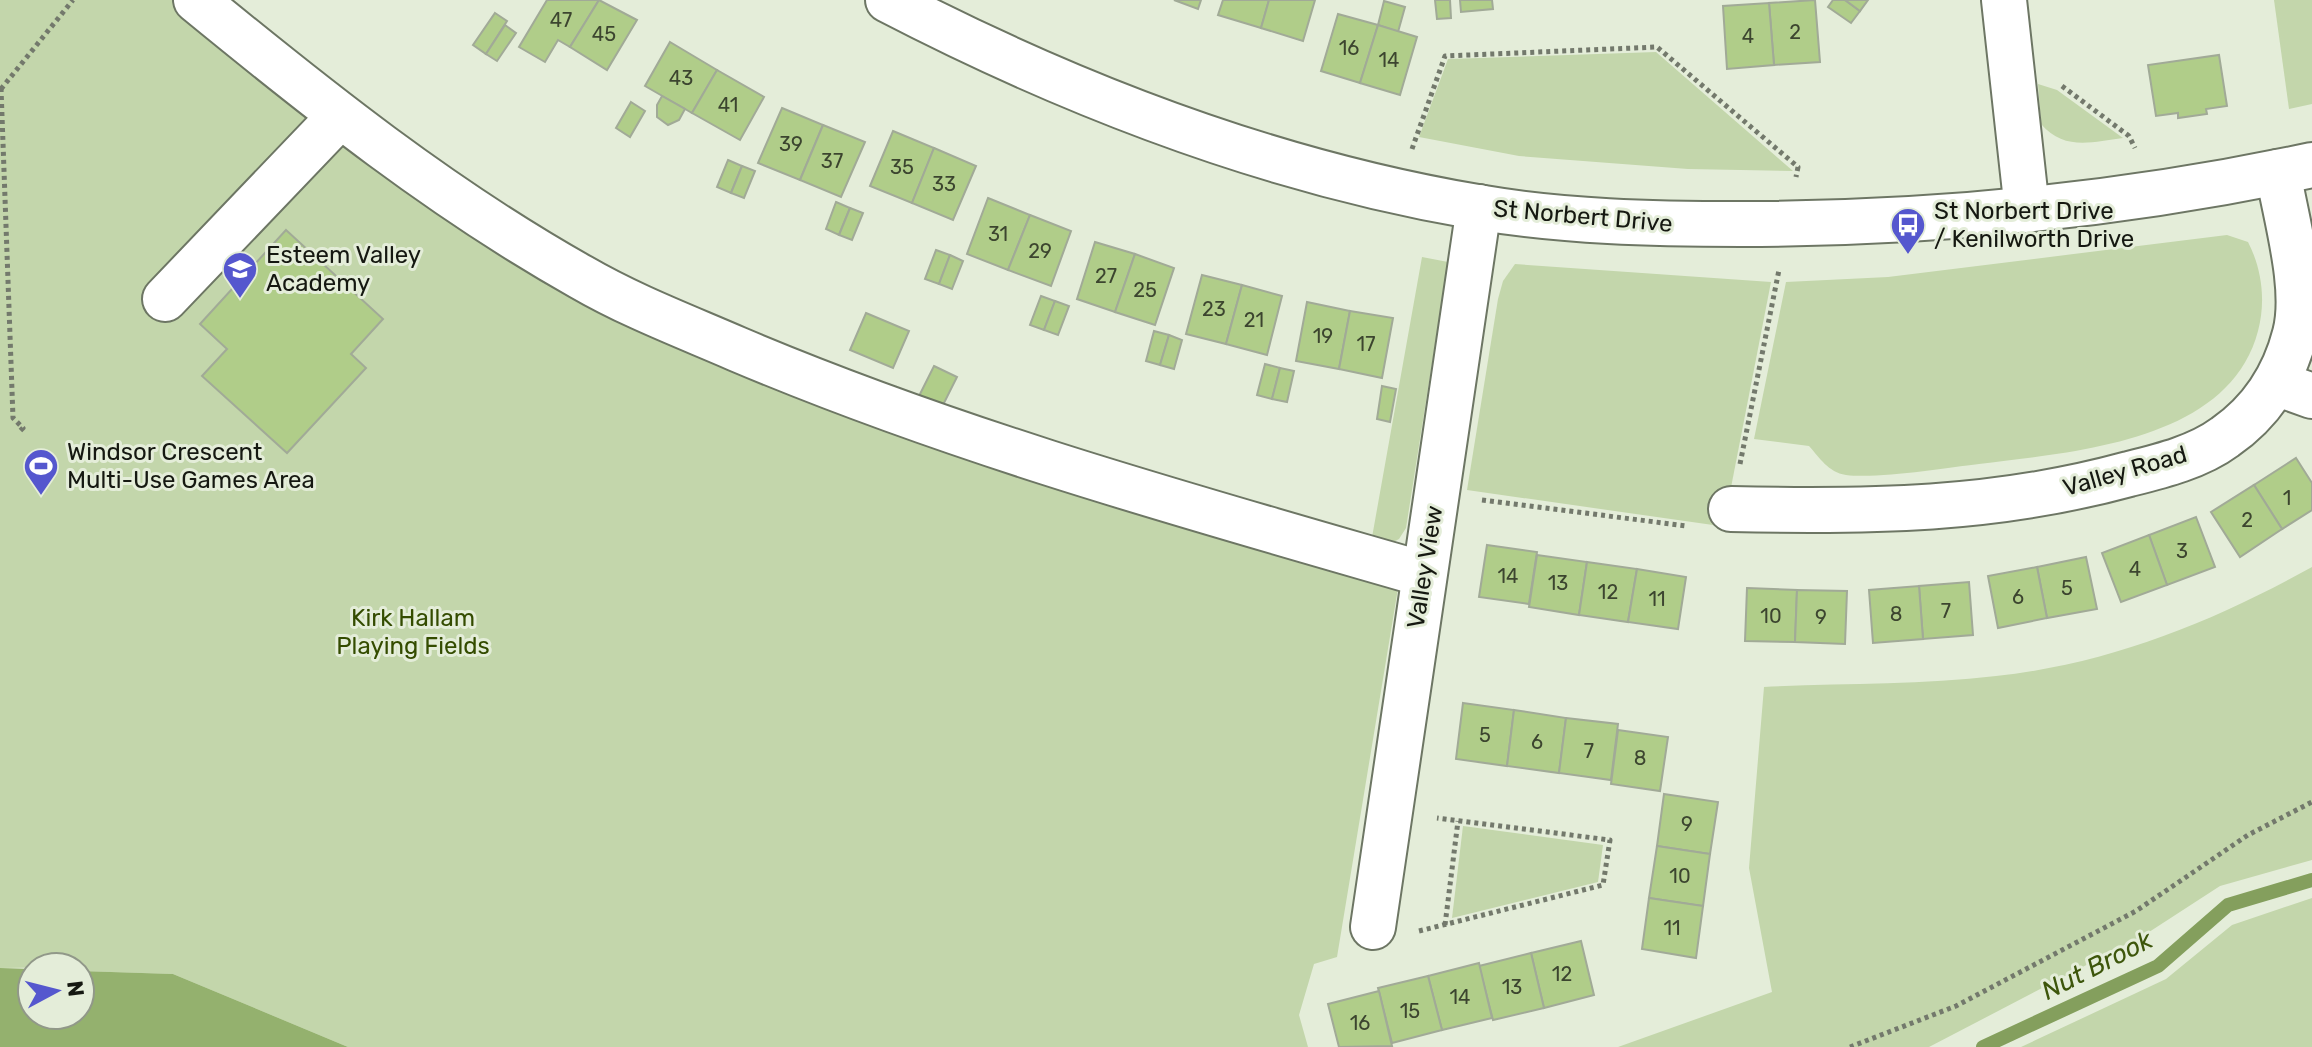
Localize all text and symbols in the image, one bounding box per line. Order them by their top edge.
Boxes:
house number: 47 [550,8,572,32]
house number: 2 [1789,20,1801,44]
house number: 45 [592,22,616,46]
house number: 4 [1742,24,1754,48]
house number: 16 [1339,36,1359,60]
house number: 14 [1379,48,1399,72]
house number: 43 [669,66,693,90]
house number: 41 [718,93,738,117]
house number: 39 [779,132,803,156]
house number: 37 [821,149,843,173]
house number: 35 [890,155,914,179]
house number: 33 [932,172,956,196]
street label: St Norbert Drive [1492,194,1674,238]
place label: St Norbert Drive / Kenilworth Drive [1934,197,2134,253]
bus stop icon: St Norbert Drive / Kenilworth Drive [1889,206,1927,256]
house number: 31 [988,222,1008,246]
house number: 29 [1028,239,1052,263]
place label: Esteem Valley Academy [266,241,421,297]
school or university icon: Esteem Valley Academy [221,250,259,300]
house number: 27 [1095,264,1117,288]
house number: 25 [1133,278,1157,302]
house number: 23 [1202,297,1226,321]
house number: 21 [1244,308,1264,332]
house number: 19 [1313,324,1333,348]
house number: 17 [1357,332,1375,356]
place label: Windsor Crescent Multi-Use Games Area [67,438,315,494]
street label: Valley Road [2060,440,2190,502]
sports icon: Windsor Crescent Multi-Use Games Area [22,447,60,497]
house number: 1 [2283,486,2291,510]
street label: Valley View [1401,504,1449,630]
house number: 2 [2241,508,2253,532]
house number: 3 [2176,539,2188,563]
house number: 4 [2129,557,2141,581]
house number: 14 [1498,564,1518,588]
house number: 13 [1548,571,1568,595]
house number: 5 [2061,576,2073,600]
house number: 12 [1598,580,1618,604]
house number: 6 [2012,585,2024,609]
house number: 11 [1648,587,1666,611]
house number: 7 [1941,599,1951,623]
house number: 8 [1890,602,1902,626]
park label: Kirk Hallam Playing Fields [336,604,490,660]
house number: 10 [1760,604,1782,628]
house number: 9 [1815,605,1827,629]
house number: 5 [1479,723,1491,747]
house number: 6 [1531,730,1543,754]
house number: 7 [1584,739,1594,763]
house number: 8 [1634,746,1646,770]
house number: 9 [1681,812,1693,836]
house number: 10 [1669,864,1691,888]
house number: 11 [1663,916,1681,940]
water label: Nut Brook [2036,924,2159,1007]
north arrow [16,951,96,1031]
house number: 12 [1552,962,1572,986]
house number: 13 [1502,975,1522,999]
text: N [61,979,90,998]
house number: 14 [1450,985,1470,1009]
house number: 15 [1400,999,1420,1023]
house number: 16 [1350,1011,1370,1035]

